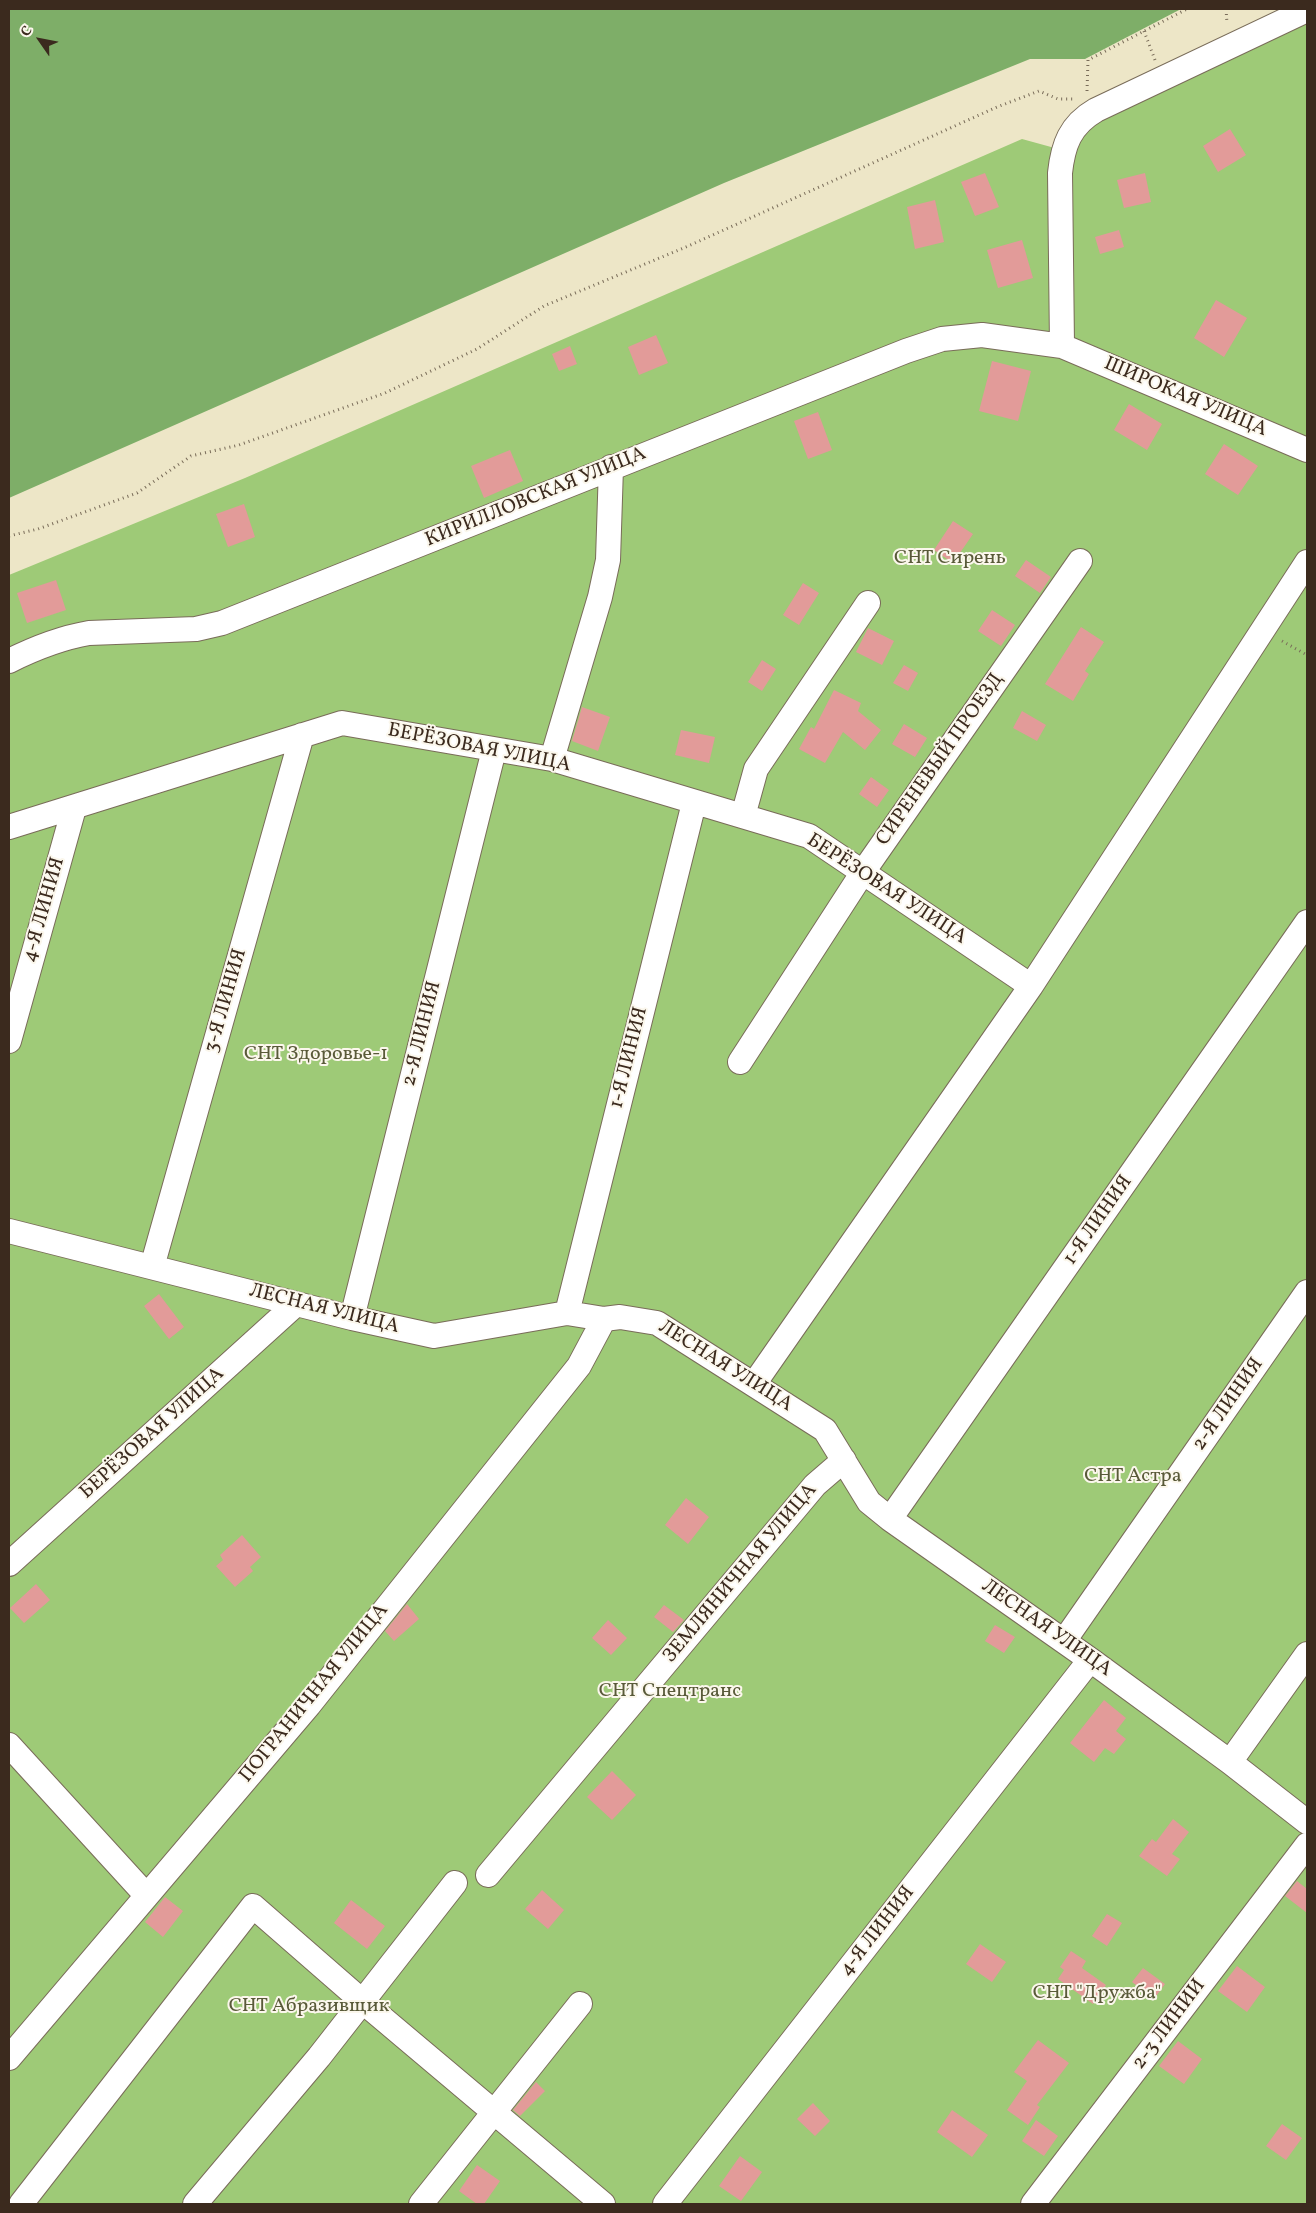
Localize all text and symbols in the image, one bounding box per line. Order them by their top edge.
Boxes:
north arrow [15,15,65,65]
text: С [17,23,37,41]
street label: ШИРОКАЯ УЛИЦА [1100,353,1270,443]
street label: КИРИЛЛОВСКАЯ УЛИЦА [422,443,650,553]
park label: СНТ Сирень [894,547,1006,571]
street label: СИРЕНЕВЫЙ ПРОЕЗД [872,669,1010,851]
street label: БЕРЁЗОВАЯ УЛИЦА [385,719,573,779]
street label: БЕРЁЗОВАЯ УЛИЦА [801,829,971,951]
street label: 4-Я ЛИНИЯ [19,855,71,965]
street label: 3-Я ЛИНИЯ [201,946,253,1056]
street label: 2-Я ЛИНИЯ [398,979,448,1089]
street label: 1-Я ЛИНИЯ [606,1005,654,1111]
park label: СНТ Здоровье-1 [244,1043,388,1067]
street label: 1-Я ЛИНИЯ [1059,1172,1139,1270]
street label: ЛЕСНАЯ УЛИЦА [246,1280,402,1340]
street label: ЛЕСНАЯ УЛИЦА [653,1316,797,1418]
street label: 2-Я ЛИНИЯ [1188,1354,1270,1456]
street label: БЕРЁЗОВАЯ УЛИЦА [76,1363,230,1505]
park label: СНТ Астра [1084,1465,1182,1489]
street label: ЗЕМЛЯНИЧНАЯ УЛИЦА [659,1479,823,1669]
street label: ЛЕСНАЯ УЛИЦА [976,1575,1116,1683]
street label: ПОГРАНИЧНАЯ УЛИЦА [235,1600,395,1788]
park label: СНТ Спецтранс [599,1680,741,1704]
street label: 4-Я ЛИНИЯ [835,1882,921,1982]
street label: 2-3 ЛИНИИ [1128,1975,1212,2075]
park label: СНТ "Дружба" [1033,1982,1161,2006]
park label: СНТ Абразивщик [229,1995,389,2019]

